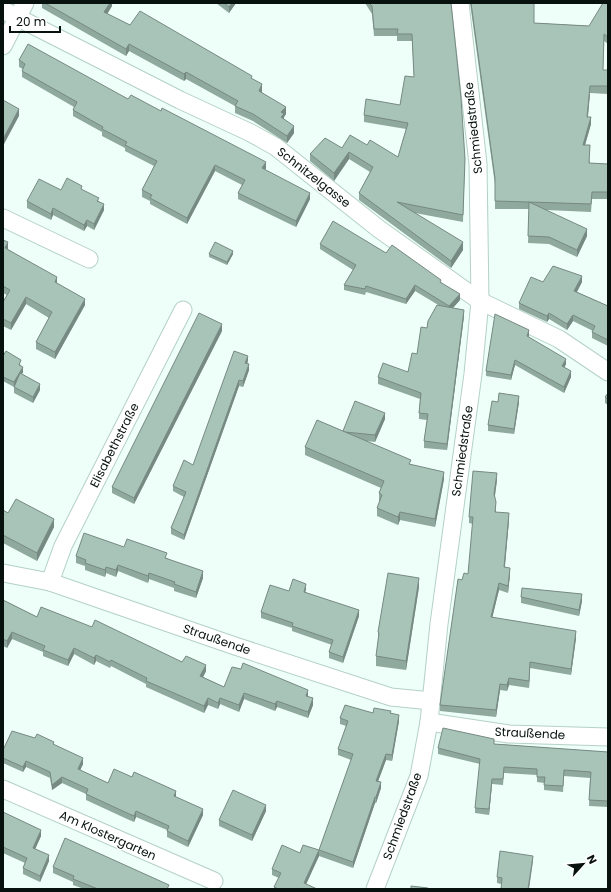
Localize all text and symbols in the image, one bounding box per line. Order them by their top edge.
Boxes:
scale bar [10,8,60,34]
text: 20 m [16,13,46,30]
street label: Schmiedstraße [460,82,486,174]
street label: Schnitzelgasse [274,143,354,211]
street label: Elisabethstraße [85,400,143,490]
street label: Schmiedstraße [447,404,477,498]
street label: Straußende [181,619,253,659]
street label: Straußende [494,723,566,743]
street label: Schmiedstraße [378,770,426,862]
street label: Am Klostergarten [57,806,159,864]
north arrow [563,844,603,884]
text: N [583,852,601,867]

